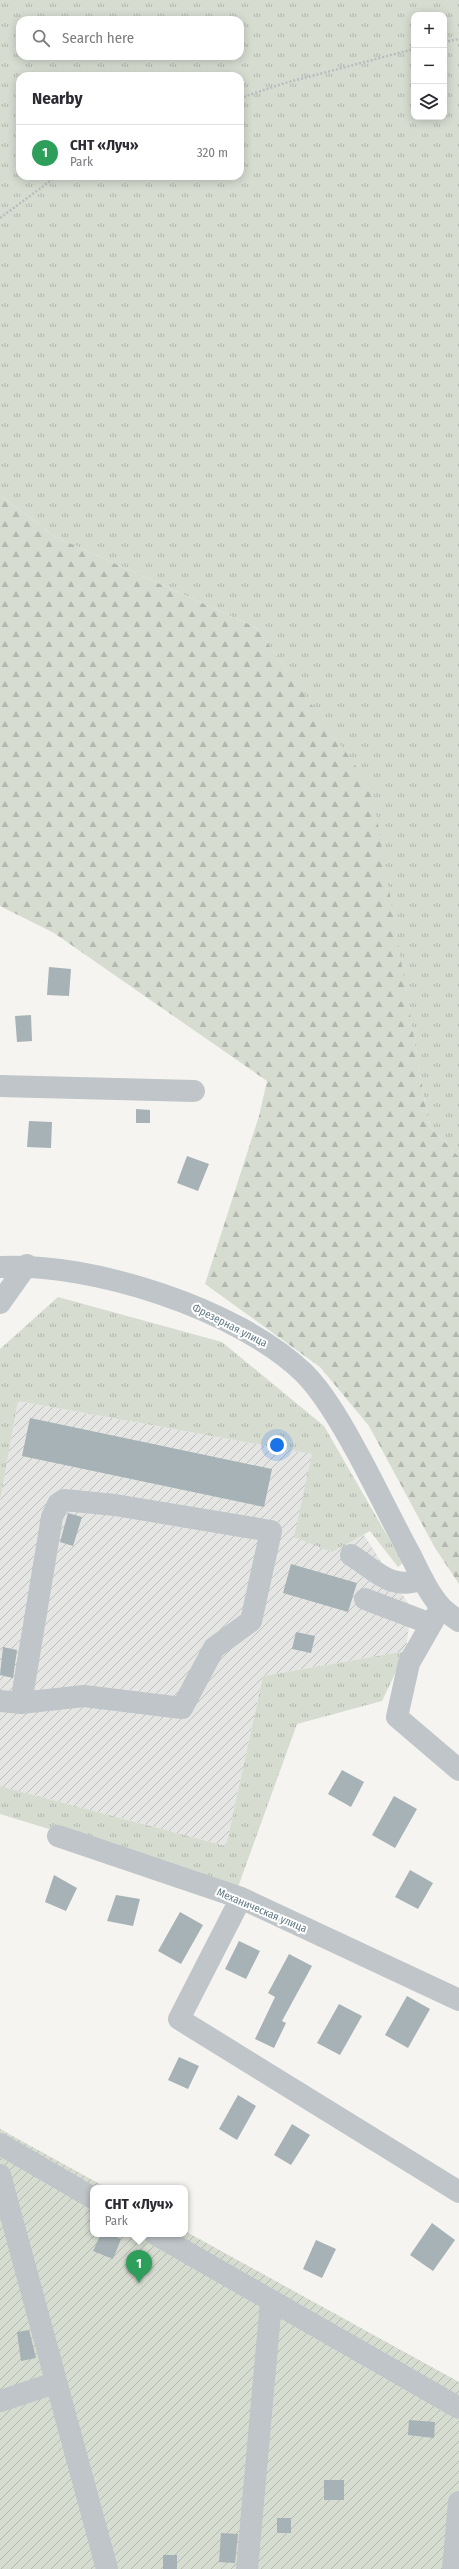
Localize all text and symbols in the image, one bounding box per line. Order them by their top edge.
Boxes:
map controls [411,12,447,120]
button: + [411,12,447,48]
search box [16,16,244,60]
icon: search [30,27,52,49]
text: Search here [62,29,134,47]
button: − [411,48,447,84]
button: layers [411,84,447,120]
text: Nearby [32,88,83,109]
text: СНТ «Луч» [70,136,139,154]
text: 1 [42,145,48,160]
text: 320 m [197,145,228,160]
text: Park [70,154,93,169]
street label: Фрезерная улица [190,1301,269,1350]
your location [267,1435,287,1455]
street label: Механическая улица [215,1886,309,1935]
popup [90,2185,188,2237]
text: СНТ «Луч» [105,2195,173,2213]
text: Park [105,2213,128,2228]
pin: 1 [126,2250,152,2283]

